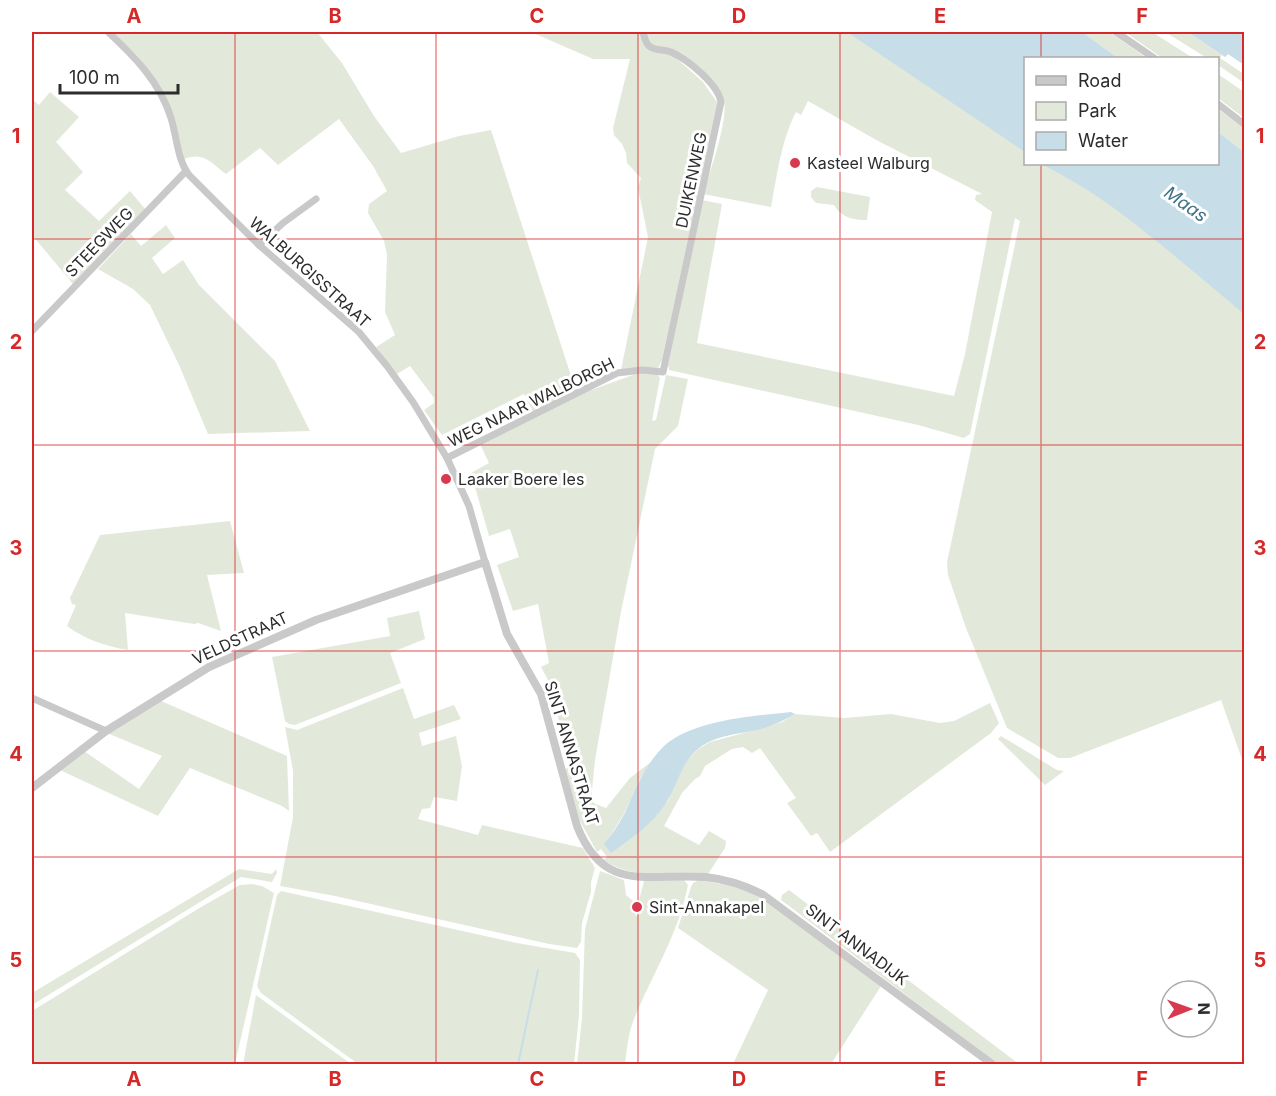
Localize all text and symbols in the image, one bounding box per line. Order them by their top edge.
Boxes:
text: A [127,4,142,28]
text: B [328,4,342,28]
text: C [530,4,544,28]
text: D [732,4,746,28]
text: E [934,4,946,28]
text: F [1136,4,1148,28]
scale bar [60,57,178,95]
legend [1024,57,1219,165]
text: 100 m [69,67,120,88]
text: Road [1078,70,1121,91]
text: Park [1078,100,1117,121]
text: 1 [12,124,20,148]
text: 1 [1256,124,1264,148]
street label: DUIKENWEG [671,130,711,230]
text: Water [1078,130,1128,151]
place label: Kasteel Walburg [807,153,930,173]
marker: Kasteel Walburg [788,156,802,170]
water label: Maas [1160,182,1212,226]
street label: STEEGWEG [61,203,137,281]
street label: WALBURGISSTRAAT [245,212,375,332]
text: 2 [10,330,22,354]
text: 2 [1254,330,1266,354]
street label: WEG NAAR WALBORGH [444,353,618,451]
place label: Laaker Boere Ies [458,469,584,489]
marker: Laaker Boere Ies [439,472,453,486]
text: 3 [10,536,22,560]
text: 3 [1254,536,1266,560]
street label: VELDSTRAAT [189,607,291,669]
street label: SINT ANNASTRAAT [541,678,603,828]
text: 4 [9,742,23,766]
text: 4 [1253,742,1267,766]
place label: Sint-Annakapel [649,897,764,917]
street label: SINT ANNADIJK [802,899,912,989]
marker: Sint-Annakapel [630,900,644,914]
text: 5 [10,948,22,972]
text: 5 [1254,948,1266,972]
north arrow [1159,979,1219,1039]
text: N [1194,1002,1214,1015]
text: A [127,1067,142,1091]
text: B [328,1067,342,1091]
text: C [530,1067,544,1091]
text: D [732,1067,746,1091]
text: E [934,1067,946,1091]
text: F [1136,1067,1148,1091]

